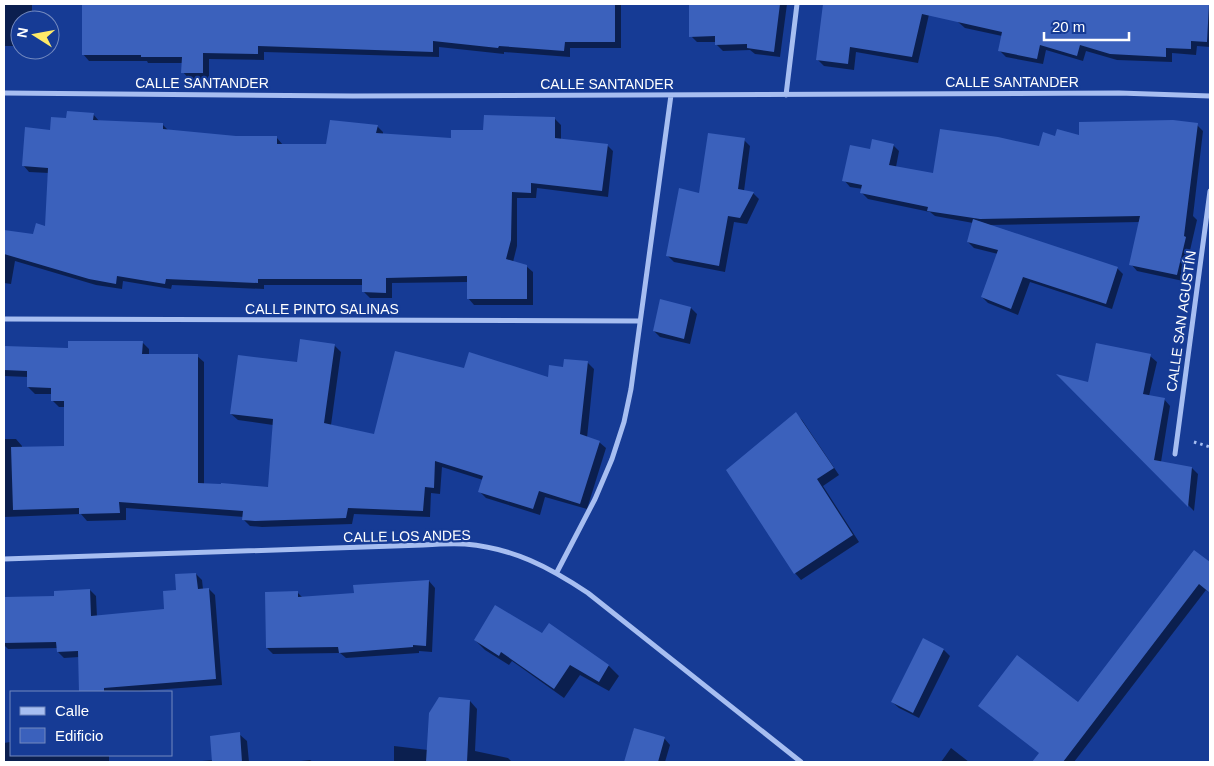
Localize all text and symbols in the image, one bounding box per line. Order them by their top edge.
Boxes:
north arrow [10,10,60,60]
scale bar [1044,10,1129,42]
text: 20 m [1052,18,1085,35]
text: N [13,26,31,39]
street label: CALLE SANTANDER [945,74,1079,90]
street label: CALLE SANTANDER [135,75,269,91]
street label: CALLE SANTANDER [540,76,674,92]
street label: CALLE SAN AGUSTÍN [1163,249,1199,393]
street label: CALLE PINTO SALINAS [245,301,399,317]
street label: CALLE LOS ANDES [343,527,471,545]
legend [10,691,172,756]
text: Calle [55,702,89,719]
text: Edificio [55,727,103,744]

